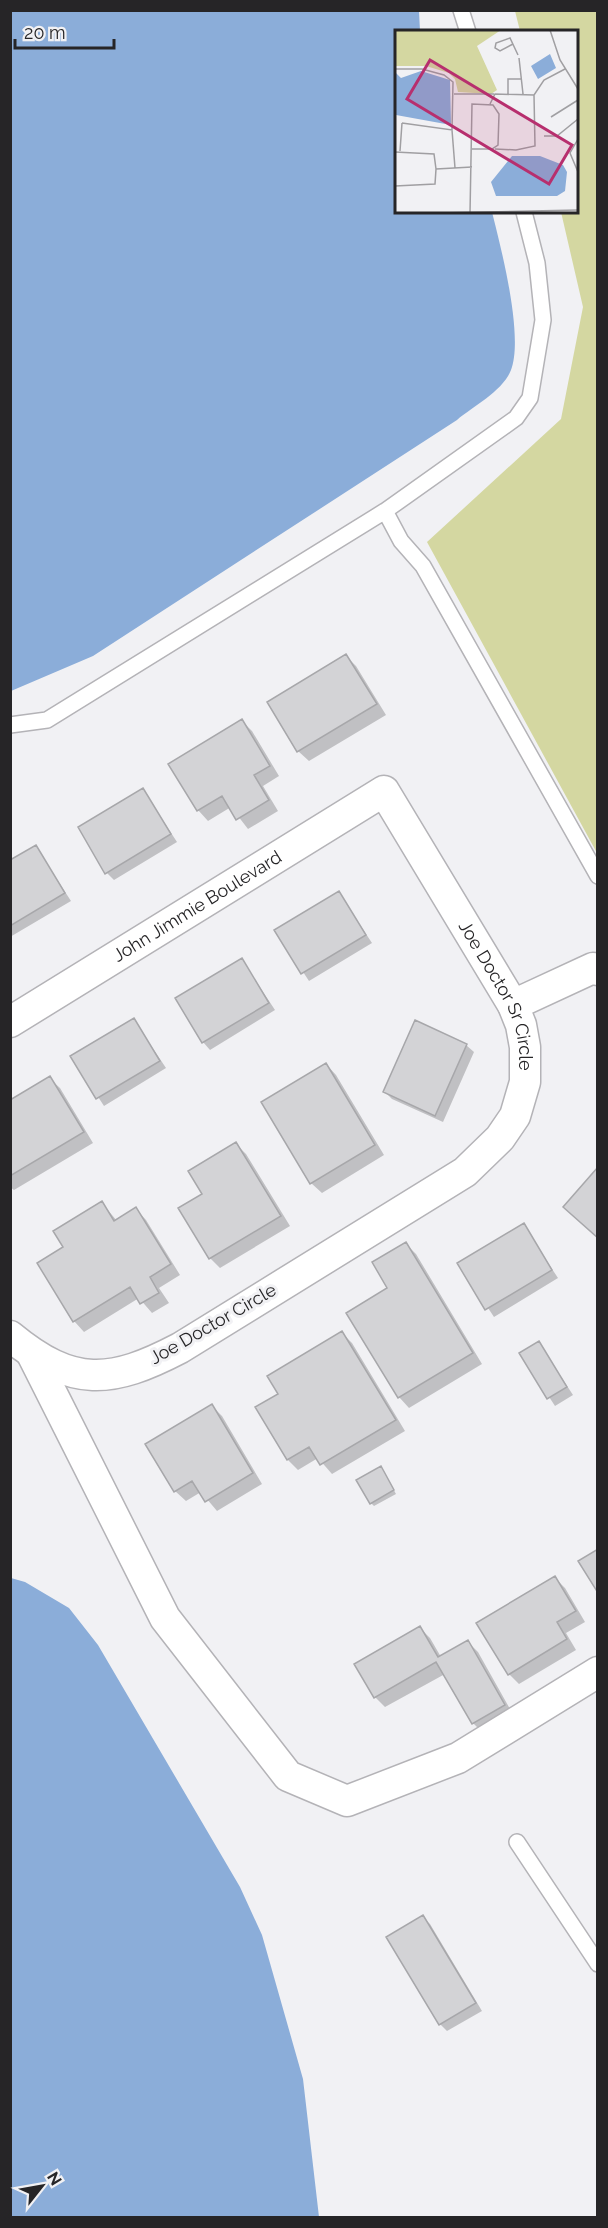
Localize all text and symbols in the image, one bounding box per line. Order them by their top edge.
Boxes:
scale bar [15,12,114,50]
text: 20 m [24,22,66,43]
inset map [395,30,578,213]
street label: John Jimmie Boulevard [109,846,285,966]
street label: Joe Doctor Sr Circle [455,917,536,1071]
street label: Joe Doctor Circle [146,1279,280,1368]
north arrow [12,2156,72,2216]
text: N [43,2168,66,2189]

